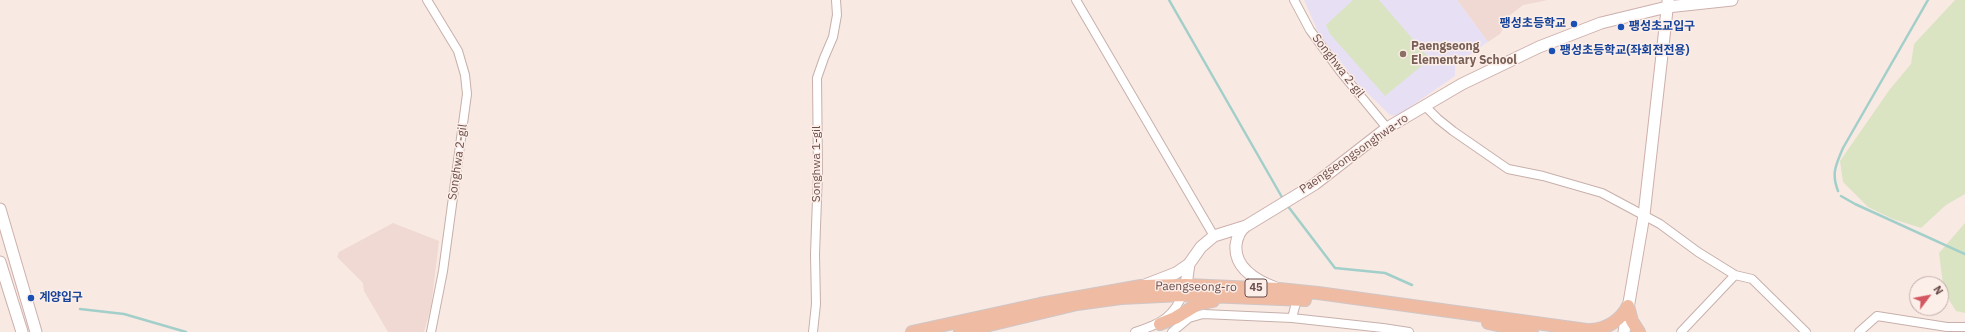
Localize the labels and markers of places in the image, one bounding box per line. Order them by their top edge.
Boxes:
place label: 팽성초등학교 [1500,17,1566,31]
marker: 팽성초등학교 [1569,19,1579,29]
place label: 팽성초교입구 [1629,20,1695,34]
marker: 팽성초교입구 [1616,22,1626,32]
place label: Paengseong Elementary School [1411,40,1517,68]
place label: 팽성초등학교(좌회전전용) [1560,44,1690,58]
marker: 팽성초등학교(좌회전전용) [1547,46,1557,56]
marker: Paengseong Elementary School [1398,49,1408,59]
place label: 계양입구 [39,291,83,305]
marker: 계양입구 [26,293,36,303]

